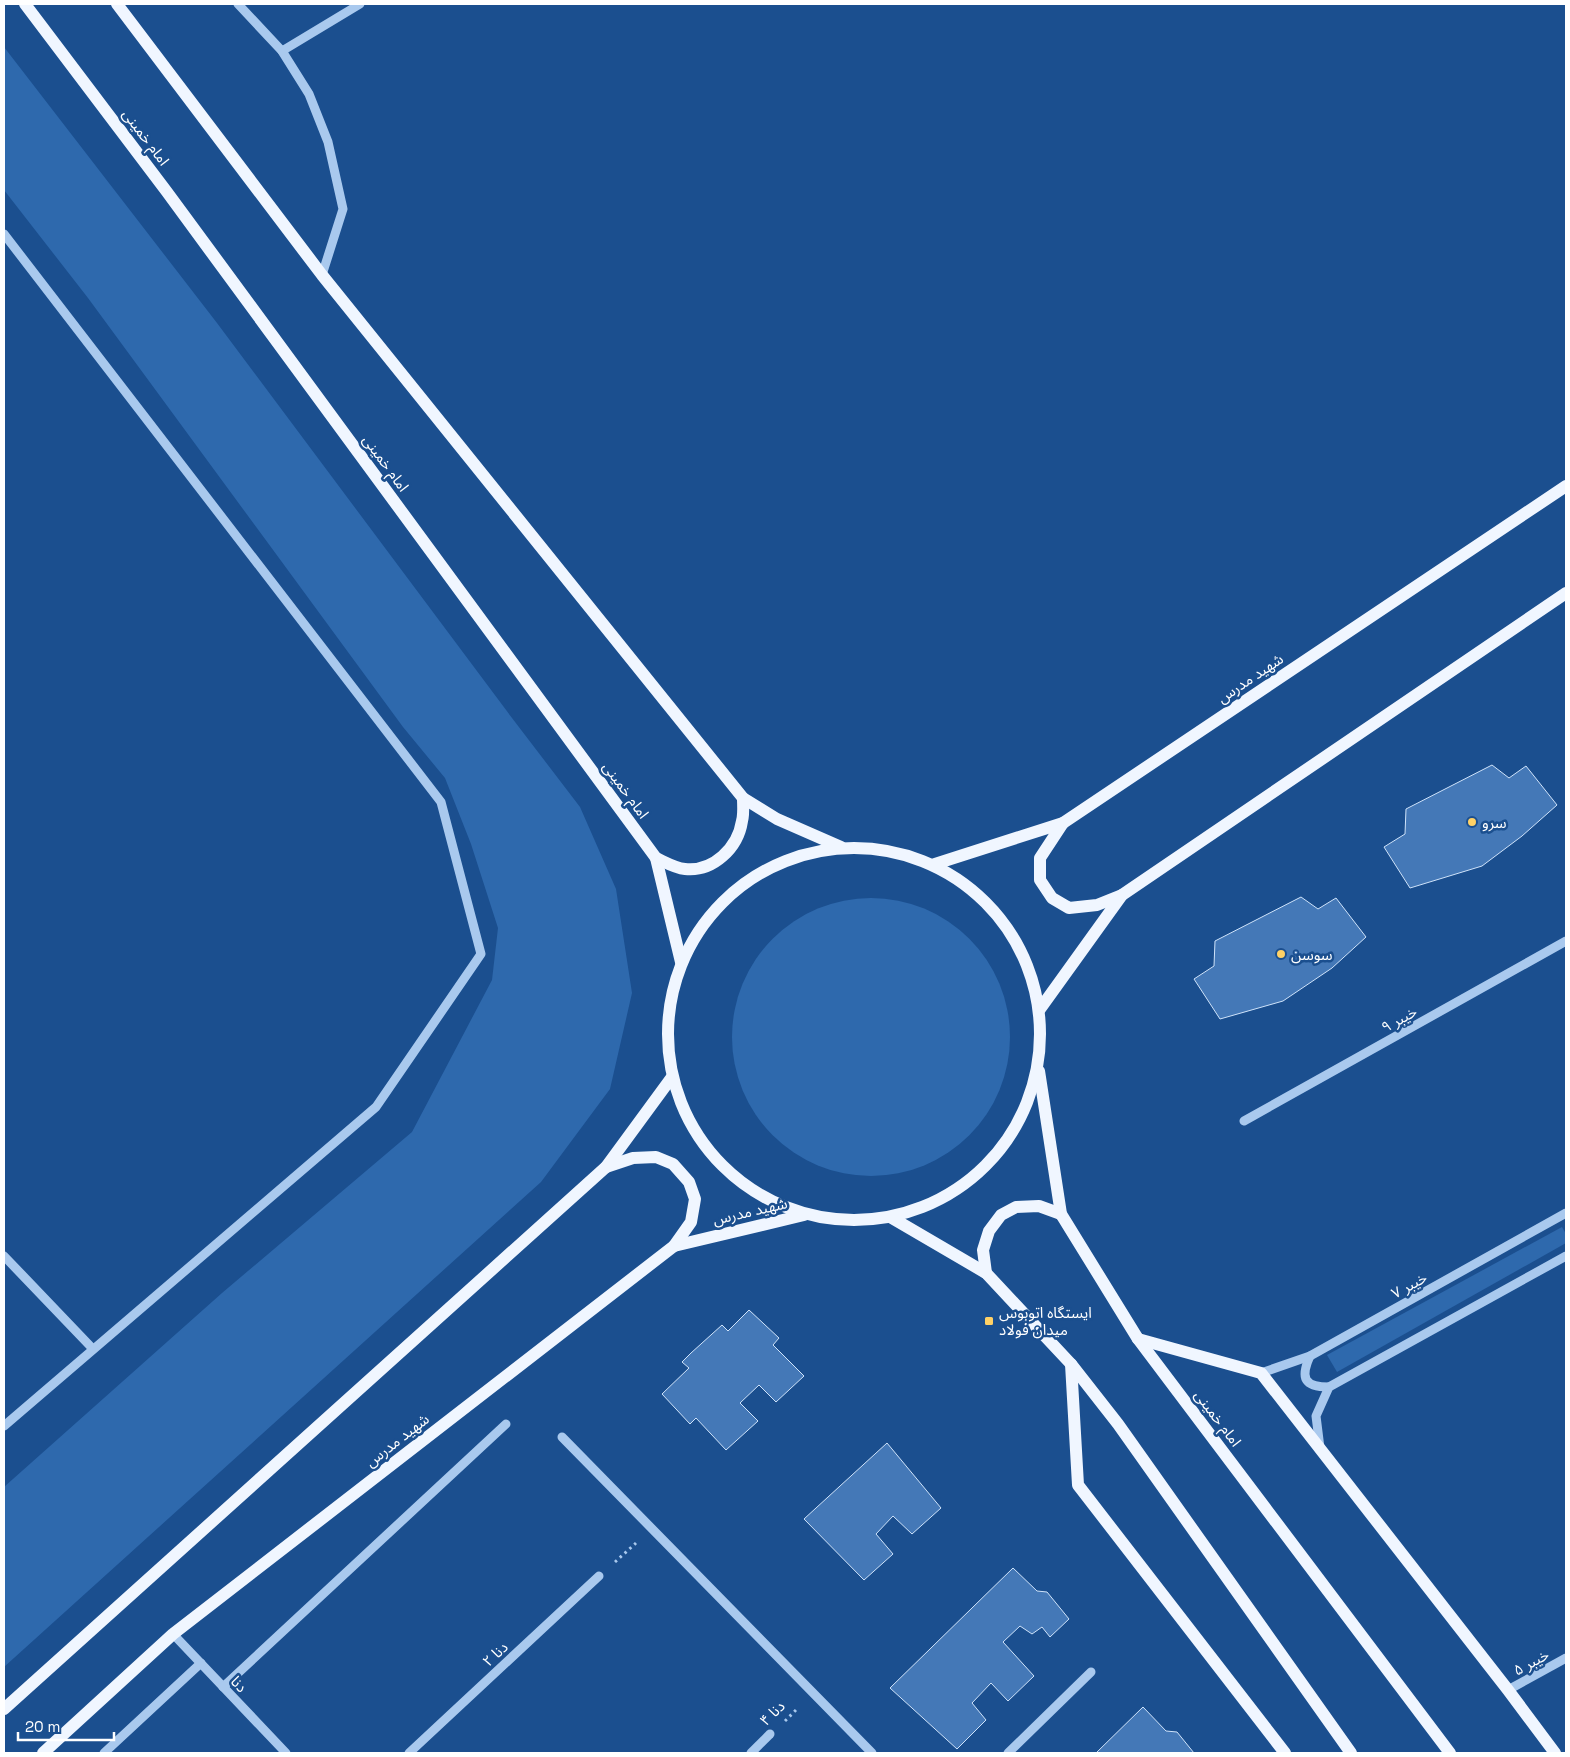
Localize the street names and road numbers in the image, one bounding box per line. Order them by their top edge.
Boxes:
street label: امام خمینی [117,105,174,170]
street label: امام خمینی [357,431,413,497]
street label: شهید مدرس [1213,649,1287,707]
street label: امام خمینی [597,758,653,824]
street label: خیبر ۹ [1378,1001,1420,1037]
street label: شهید مدرس [711,1193,789,1229]
street label: خیبر ۷ [1388,1267,1430,1303]
street label: امام خمینی [1189,1386,1246,1451]
street label: شهید مدرس [361,1409,433,1471]
street label: دنا ۲ [478,1637,512,1671]
street label: خیبر ۵ [1510,1644,1552,1680]
street label: دنا [227,1672,251,1696]
street label: دنا ۴ [755,1696,789,1730]

